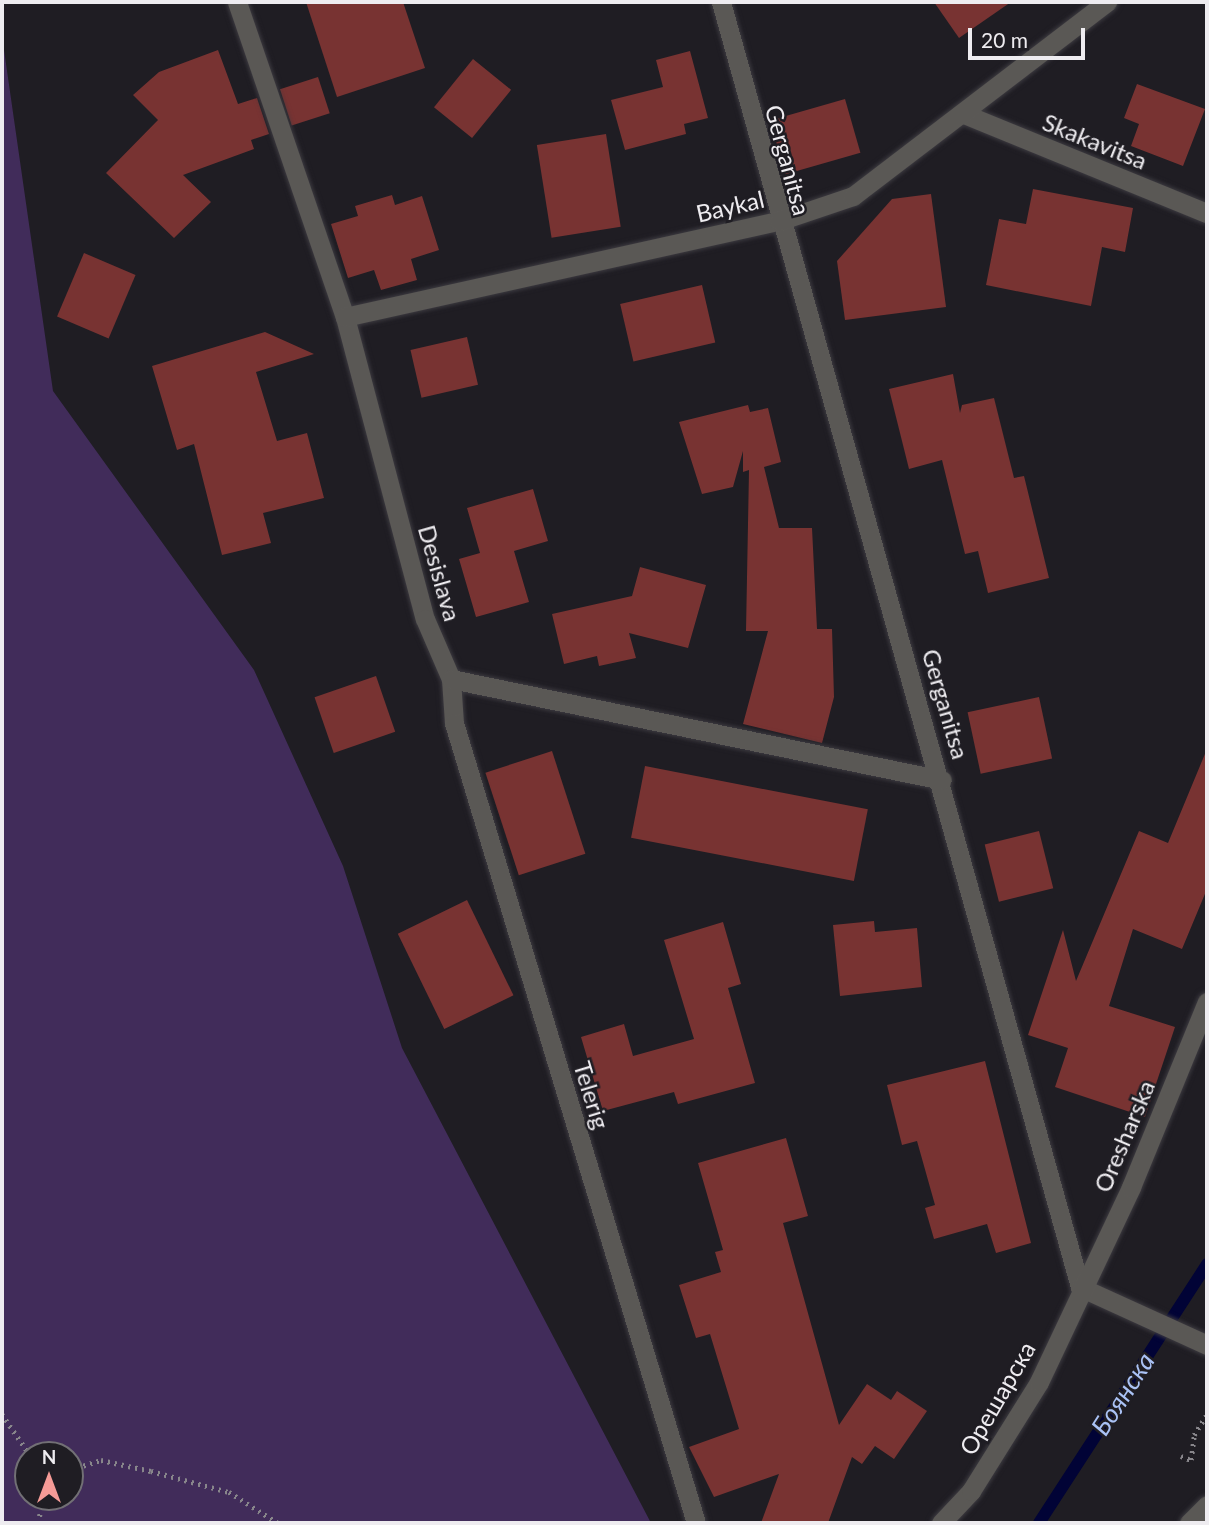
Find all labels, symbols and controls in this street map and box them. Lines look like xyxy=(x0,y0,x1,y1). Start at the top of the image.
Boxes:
scale bar xyxy=(971,14,1088,58)
text: 20 m xyxy=(981,27,1028,52)
street label: Gerganitsa xyxy=(759,102,817,218)
street label: Skakavitsa xyxy=(1039,107,1151,175)
street label: Baykal xyxy=(693,184,767,228)
street label: Desislava xyxy=(413,522,467,624)
street label: Gerganitsa xyxy=(917,646,975,762)
street label: Telerig xyxy=(568,1058,616,1132)
street label: Oresharska xyxy=(1088,1076,1160,1196)
street label: Орешарска xyxy=(953,1336,1041,1460)
water label: Боянска xyxy=(1085,1347,1161,1441)
north arrow xyxy=(14,1441,84,1511)
text: N xyxy=(42,1445,56,1468)

